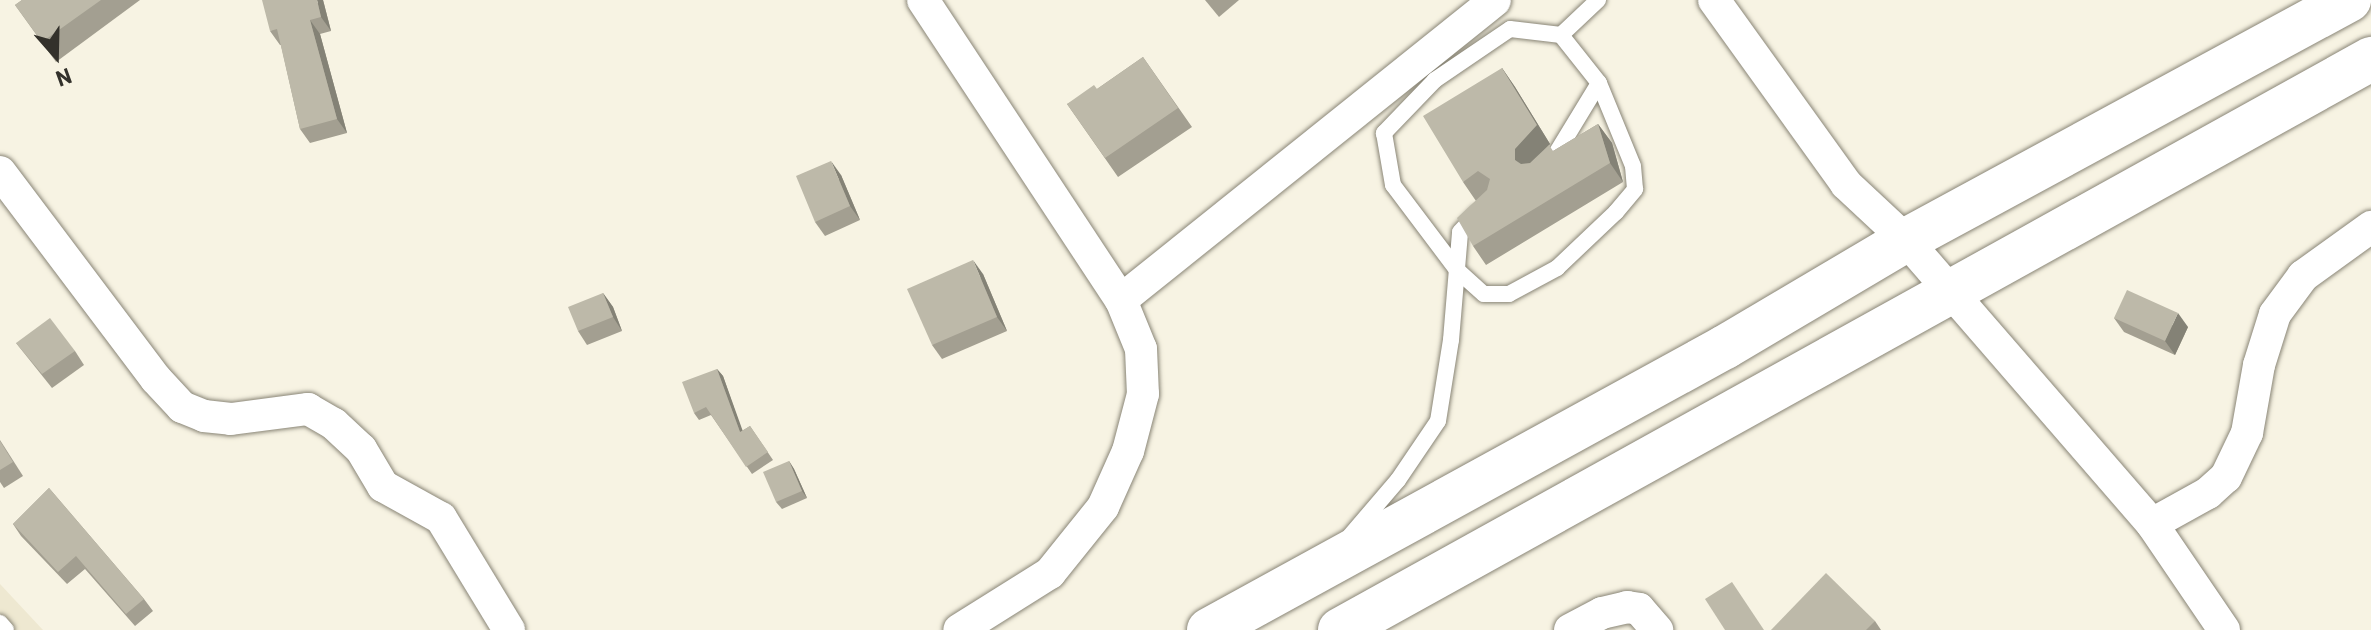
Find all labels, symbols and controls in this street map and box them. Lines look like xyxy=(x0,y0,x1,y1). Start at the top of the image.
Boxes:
north arrow xyxy=(16,16,96,96)
text: N xyxy=(53,64,76,93)

